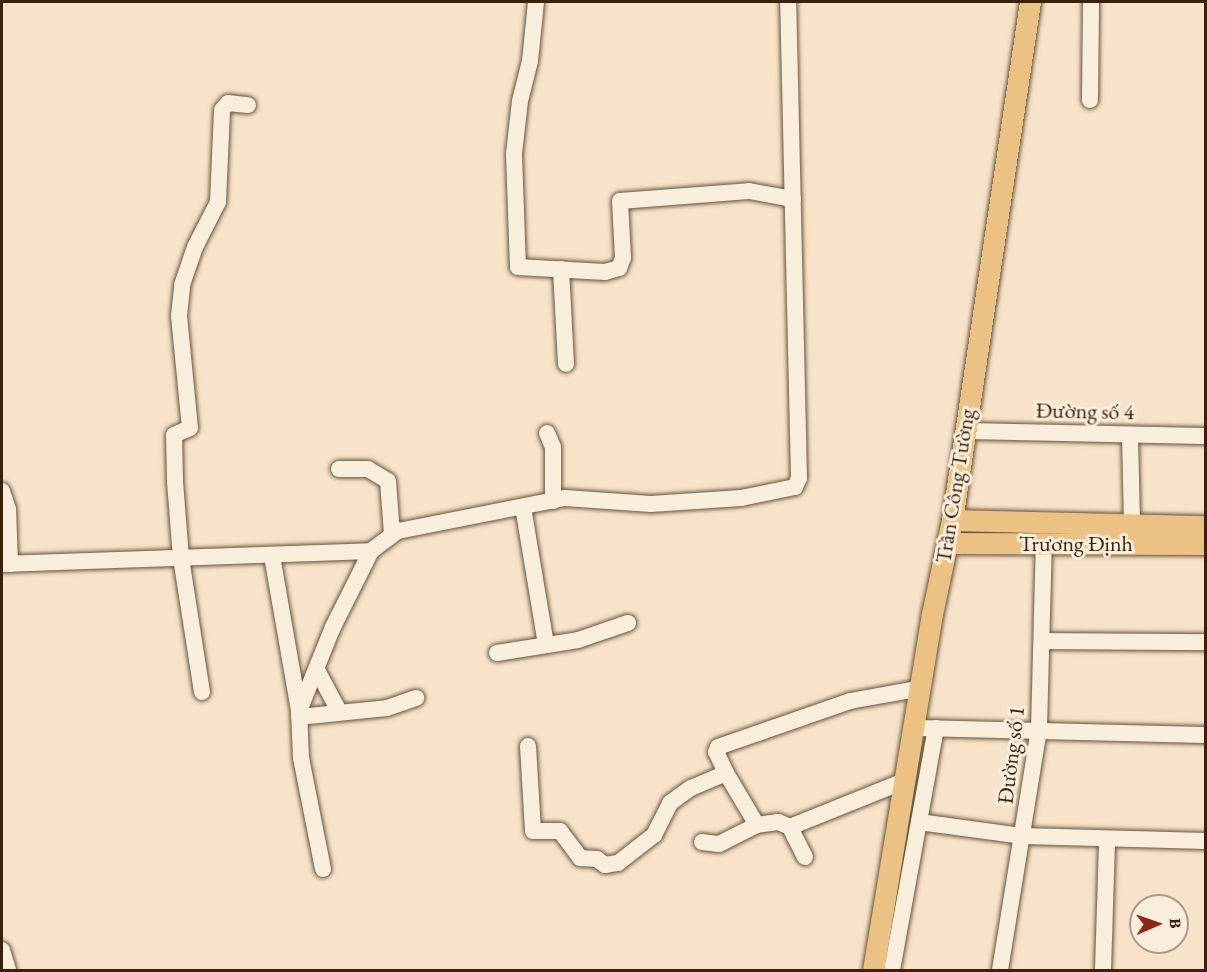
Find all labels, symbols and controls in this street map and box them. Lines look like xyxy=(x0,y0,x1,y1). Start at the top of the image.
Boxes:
street label: Đường số 4 xyxy=(1035,397,1135,425)
street label: Trần Công Tường xyxy=(930,407,980,565)
street label: Trương Định xyxy=(1019,531,1133,557)
street label: Đường số 1 xyxy=(992,704,1030,806)
north arrow xyxy=(1129,894,1189,954)
text: B xyxy=(1165,918,1186,929)

